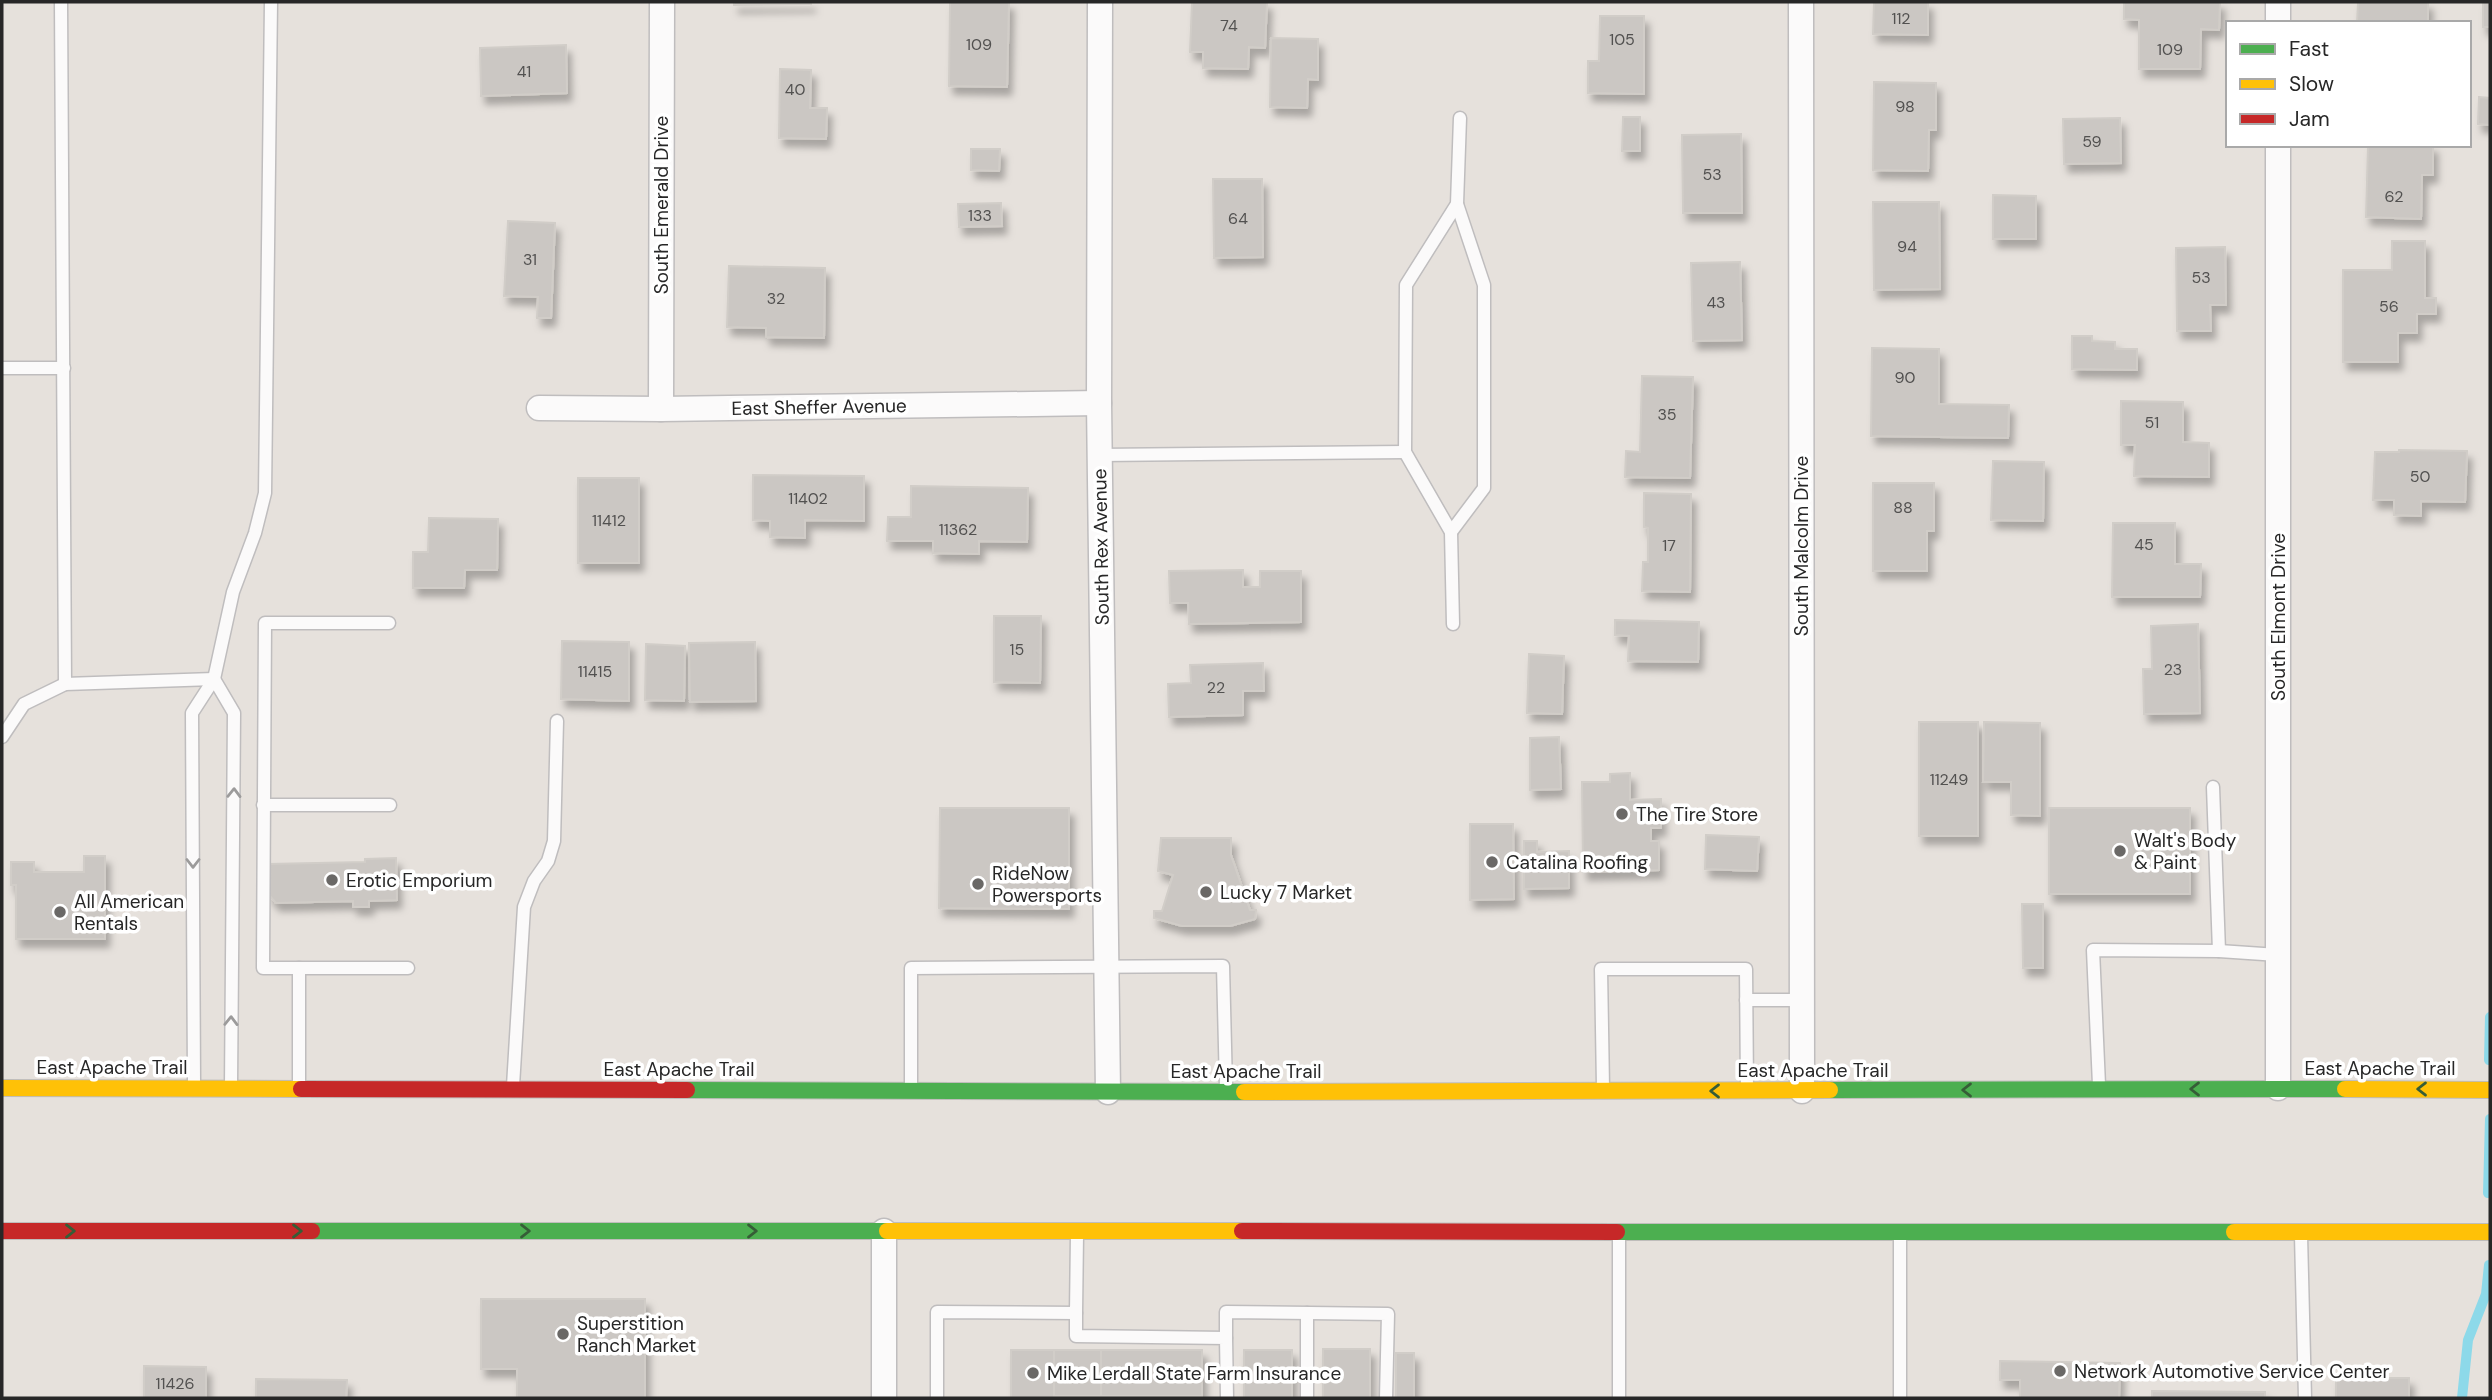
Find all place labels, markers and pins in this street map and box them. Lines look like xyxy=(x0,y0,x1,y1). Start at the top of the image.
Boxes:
place label: The Tire Store xyxy=(1636,802,1758,827)
marker: The Tire Store xyxy=(1614,806,1630,822)
place label: Walt's Body & Paint xyxy=(2134,828,2237,875)
marker: Walt's Body & Paint xyxy=(2112,843,2128,859)
place label: Catalina Roofing xyxy=(1506,850,1648,875)
marker: Catalina Roofing xyxy=(1484,854,1500,870)
place label: RideNow Powersports xyxy=(992,861,1102,908)
place label: Erotic Emporium xyxy=(346,868,492,893)
marker: Erotic Emporium xyxy=(324,872,340,888)
marker: RideNow Powersports xyxy=(970,876,986,892)
place label: Lucky 7 Market xyxy=(1220,880,1352,905)
marker: Lucky 7 Market xyxy=(1198,884,1214,900)
place label: All American Rentals xyxy=(74,889,184,936)
marker: All American Rentals xyxy=(52,904,68,920)
place label: Superstition Ranch Market xyxy=(577,1311,696,1358)
marker: Superstition Ranch Market xyxy=(555,1326,571,1342)
place label: Network Automotive Service Center xyxy=(2074,1359,2390,1384)
place label: Mike Lerdall State Farm Insurance xyxy=(1047,1361,1341,1386)
marker: Network Automotive Service Center xyxy=(2052,1363,2068,1379)
marker: Mike Lerdall State Farm Insurance xyxy=(1025,1365,1041,1381)

